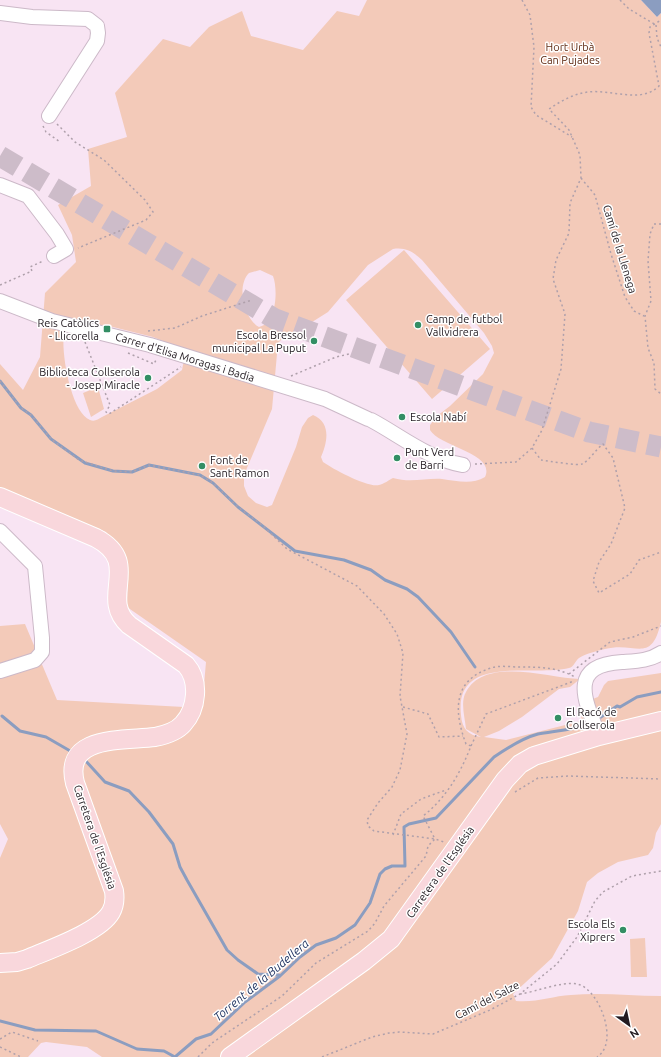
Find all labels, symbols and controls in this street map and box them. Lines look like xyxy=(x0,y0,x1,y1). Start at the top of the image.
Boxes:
park label: Hort Urbà Can Pujades xyxy=(540,41,600,66)
street label: Camí de la Llenega xyxy=(601,203,639,295)
place label: Camp de futbol Vallvidrera xyxy=(426,313,503,338)
place label: Reis Catòlics - Llicorella xyxy=(38,317,99,342)
marker: Camp de futbol Vallvidrera xyxy=(413,320,423,330)
marker: Reis Catòlics - Llicorella xyxy=(102,324,112,334)
place label: Escola Bressol municipal La Puput xyxy=(212,329,307,354)
street label: Carrer d'Elisa Moragas i Badia xyxy=(114,330,256,384)
marker: Escola Bressol municipal La Puput xyxy=(309,336,319,346)
place label: Biblioteca Collserola - Josep Miracle xyxy=(39,366,140,391)
marker: Biblioteca Collserola - Josep Miracle xyxy=(143,373,153,383)
place label: Escola Nabí xyxy=(410,411,466,423)
marker: Escola Nabí xyxy=(397,412,407,422)
place label: Punt Verd de Barri xyxy=(405,446,454,471)
marker: Punt Verd de Barri xyxy=(392,453,402,463)
place label: Font de Sant Ramon xyxy=(210,454,269,479)
marker: Font de Sant Ramon xyxy=(197,461,207,471)
place label: El Racó de Collserola xyxy=(566,706,617,731)
marker: El Racó de Collserola xyxy=(553,713,563,723)
street label: Carretera de l'Església xyxy=(72,783,118,891)
street label: Carretera de l'Església xyxy=(404,824,476,920)
place label: Escola Els Xiprers xyxy=(568,918,615,943)
marker: Escola Els Xiprers xyxy=(618,925,628,935)
water label: Torrent de la Budellera xyxy=(211,936,312,1024)
street label: Camí del Salze xyxy=(453,979,521,1021)
north arrow xyxy=(609,1005,649,1045)
text: N xyxy=(628,1026,641,1041)

